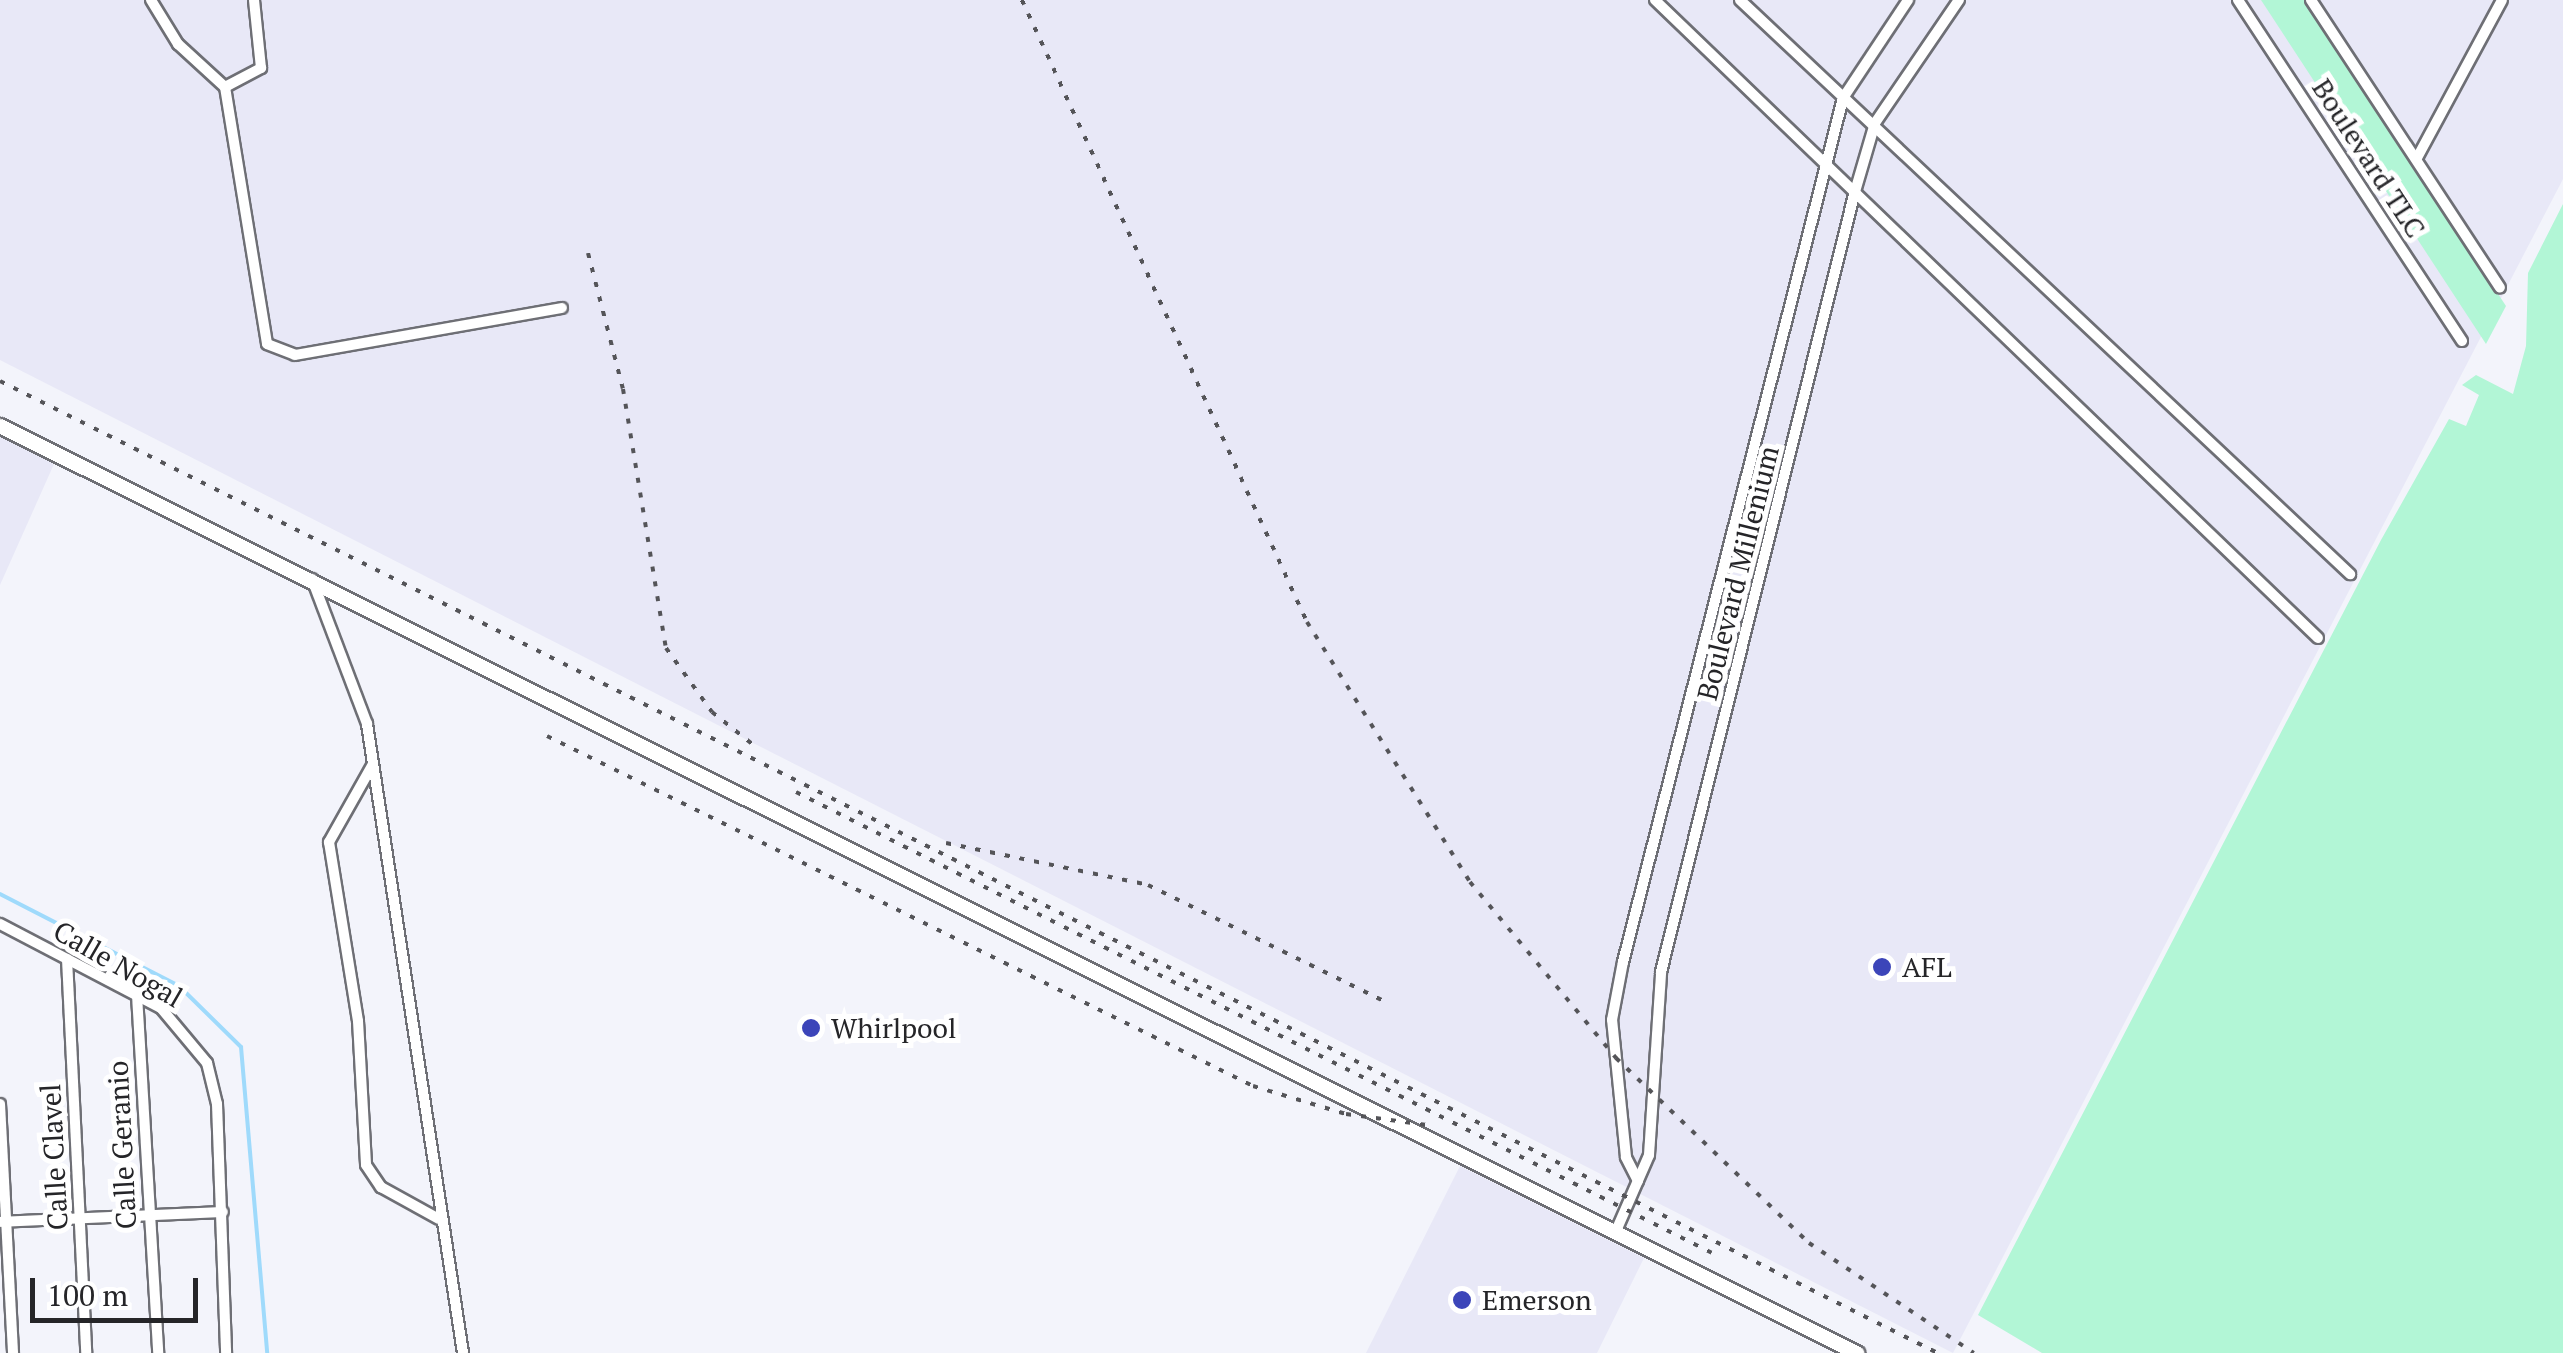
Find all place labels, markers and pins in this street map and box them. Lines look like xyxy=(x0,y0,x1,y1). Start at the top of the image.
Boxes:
place label: AFL xyxy=(1902,950,1952,984)
marker: AFL xyxy=(1871,956,1893,978)
place label: Whirlpool xyxy=(831,1011,956,1045)
marker: Whirlpool xyxy=(800,1017,822,1039)
place label: Emerson xyxy=(1482,1283,1592,1317)
marker: Emerson xyxy=(1451,1289,1473,1311)

